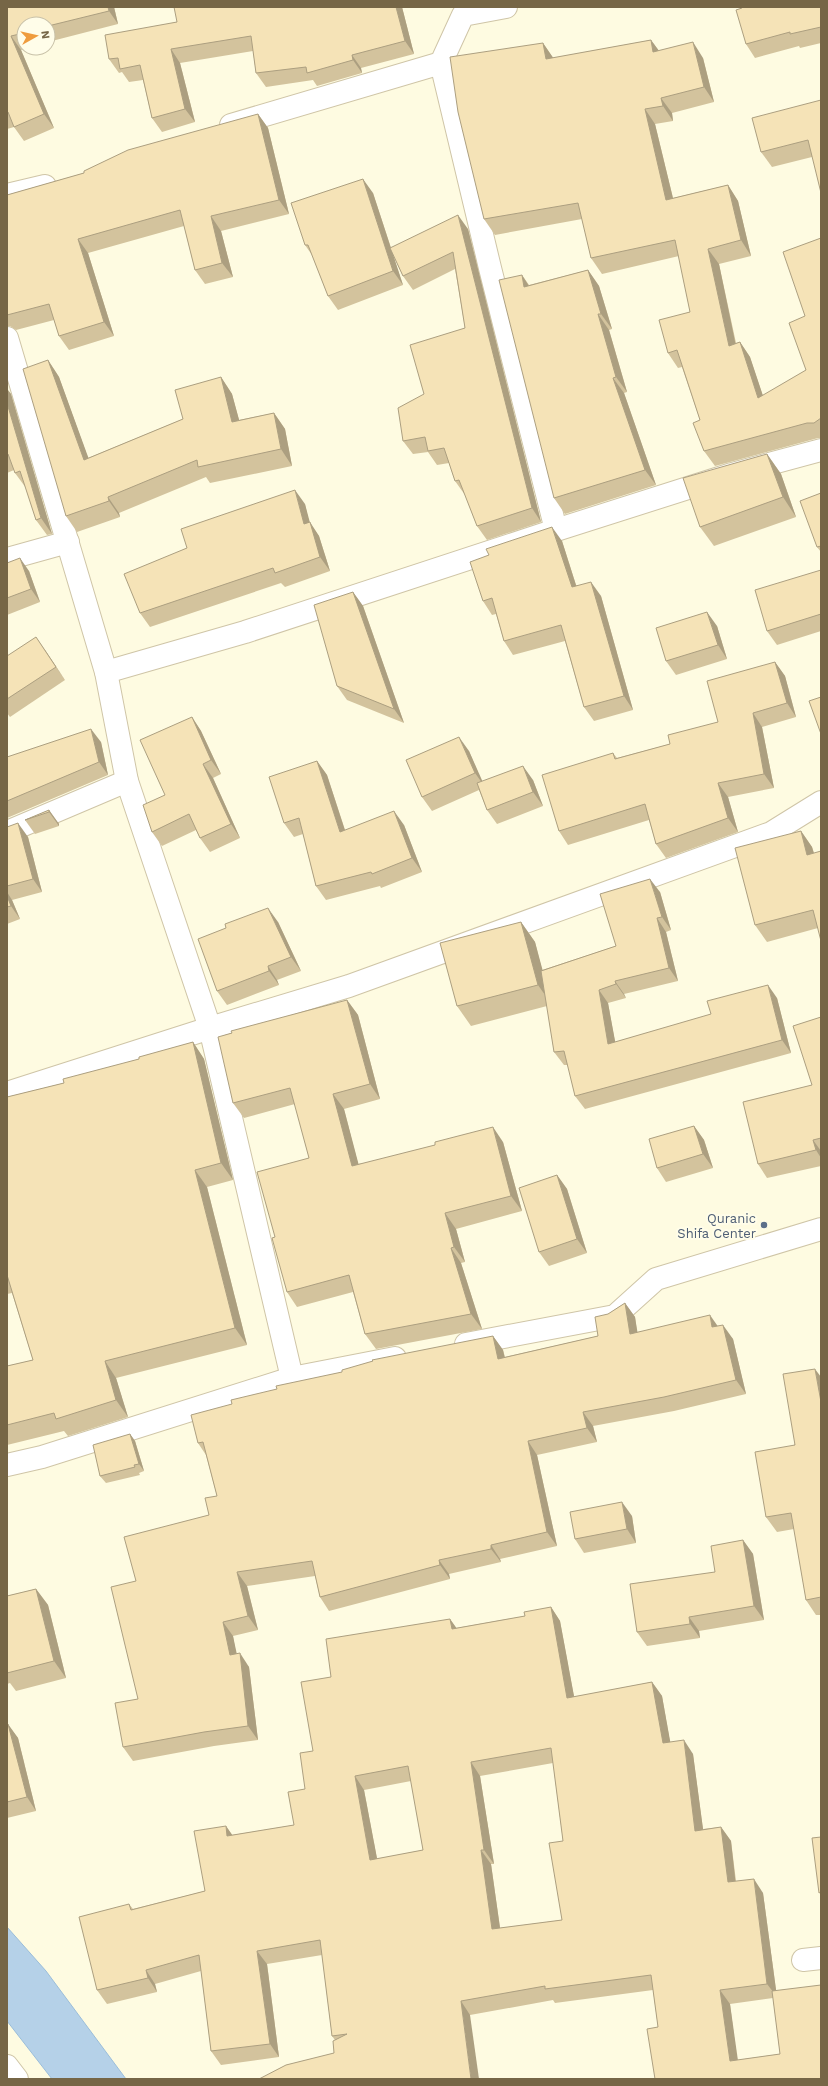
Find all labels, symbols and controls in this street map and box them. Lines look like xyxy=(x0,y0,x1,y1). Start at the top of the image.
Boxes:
north arrow xyxy=(16,16,56,56)
text: N xyxy=(38,30,52,40)
place label: Quranic Shifa Center xyxy=(677,1211,756,1241)
marker: Quranic Shifa Center xyxy=(759,1220,769,1230)

